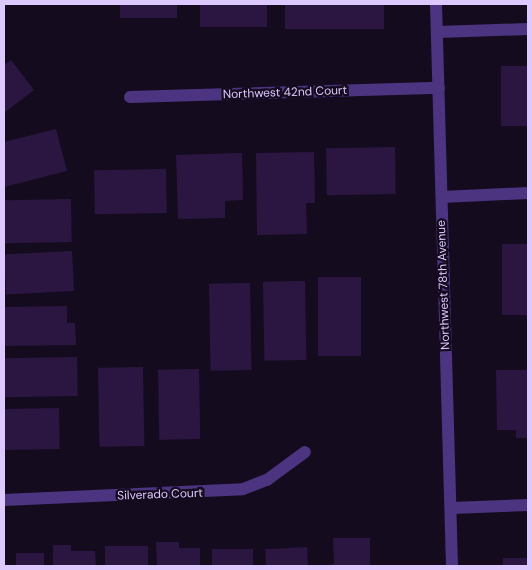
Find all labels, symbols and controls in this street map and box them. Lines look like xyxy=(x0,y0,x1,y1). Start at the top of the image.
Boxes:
street label: Northwest 42nd Court xyxy=(223,84,347,102)
street label: Northwest 78th Avenue xyxy=(435,220,453,350)
street label: Silverado Court xyxy=(117,486,203,504)

